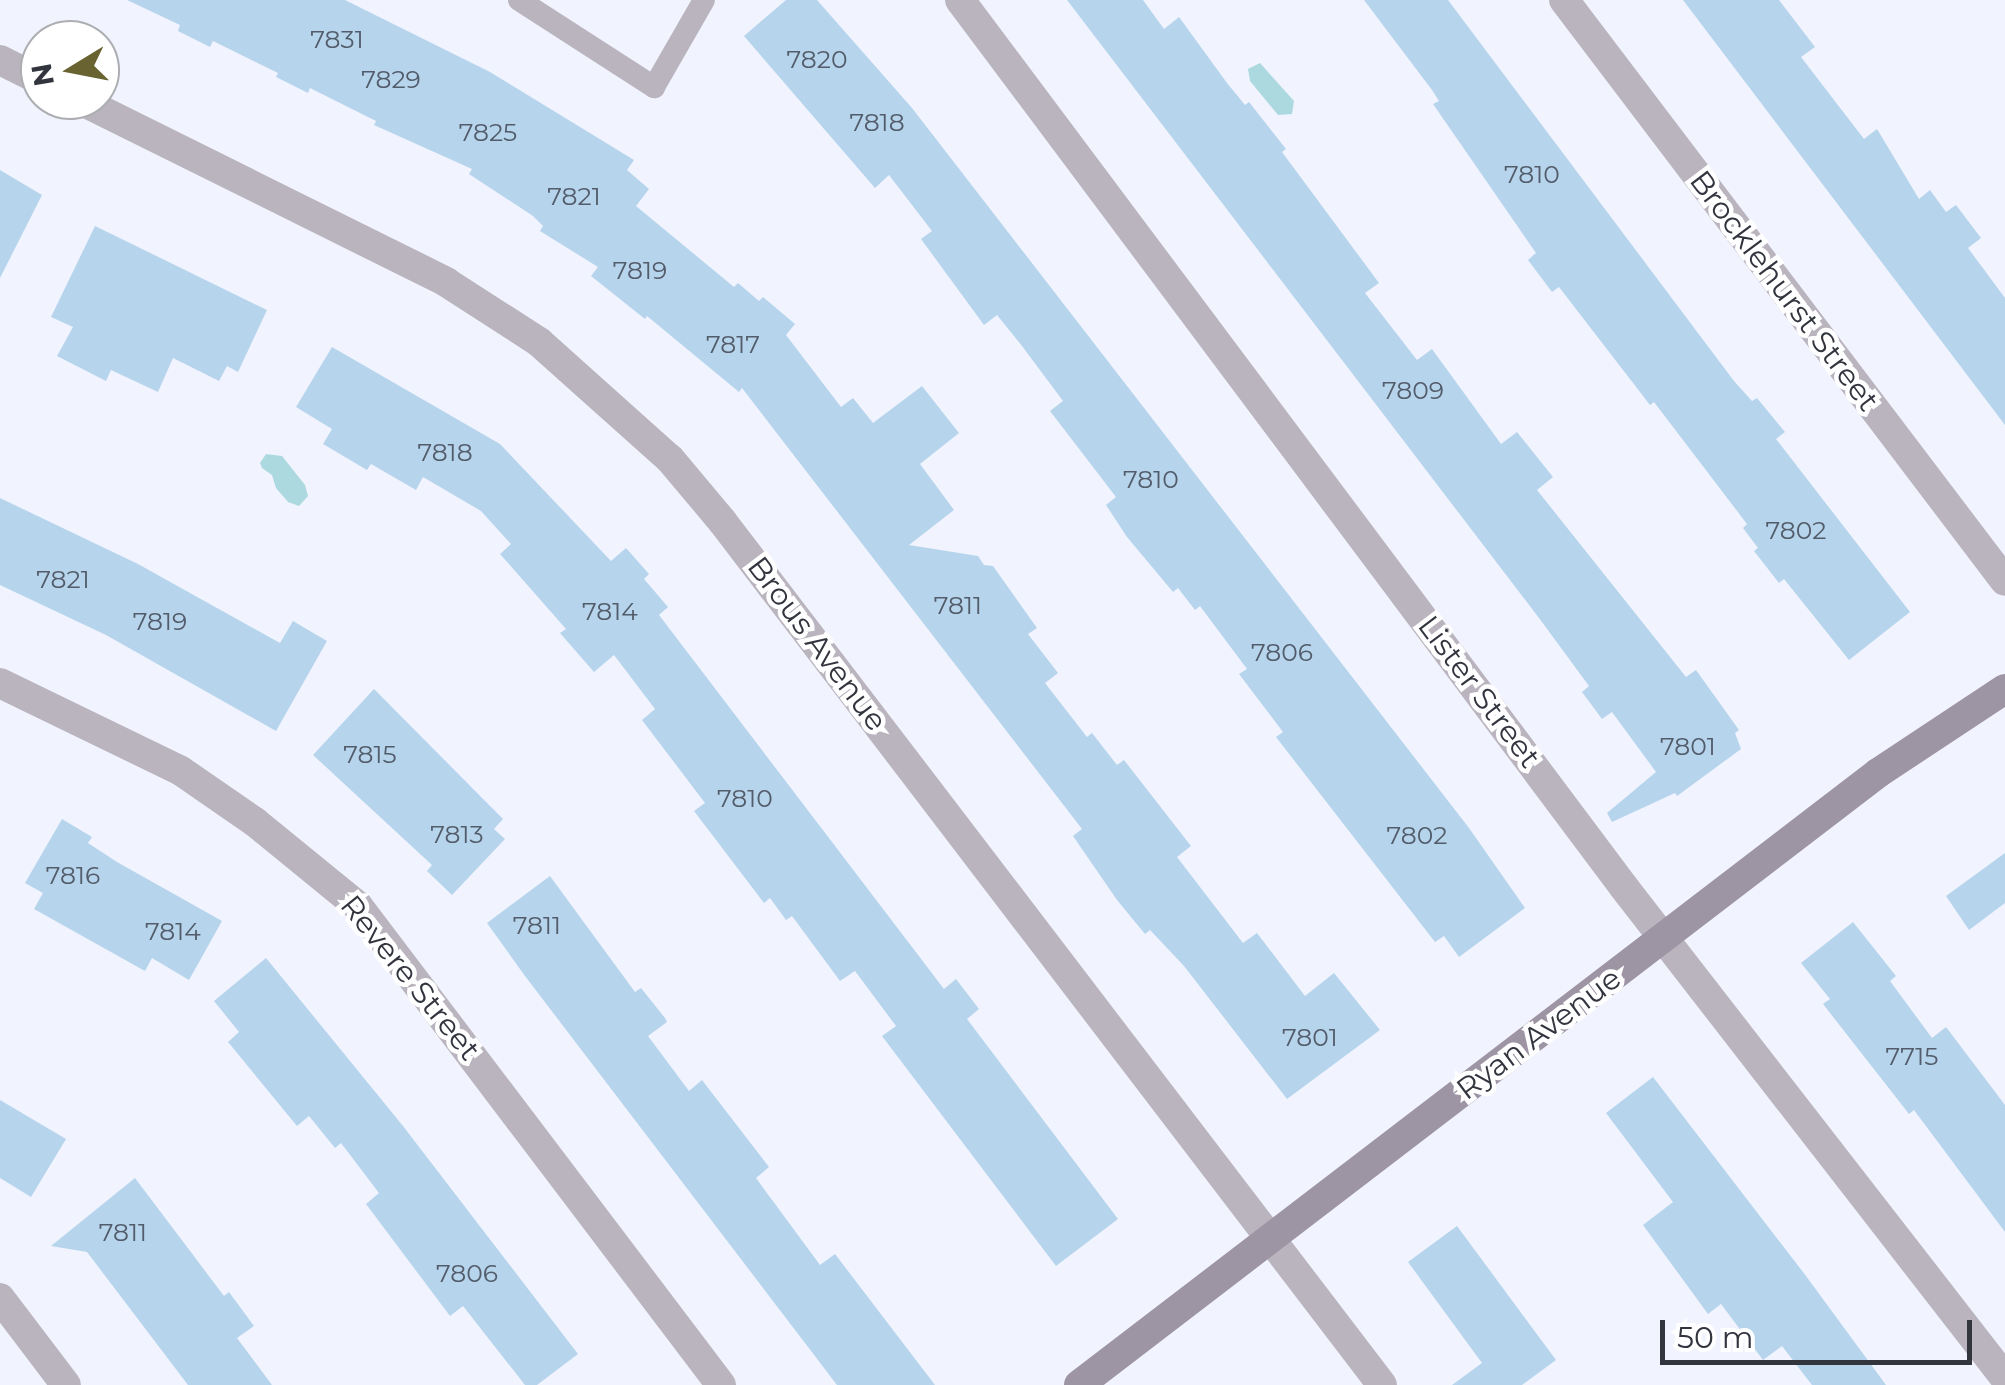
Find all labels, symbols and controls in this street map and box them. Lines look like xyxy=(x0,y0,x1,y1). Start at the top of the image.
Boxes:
north arrow xyxy=(20,20,120,120)
house number: 7831 xyxy=(310,24,364,54)
house number: 7820 xyxy=(787,44,847,74)
text: N xyxy=(24,61,61,89)
house number: 7829 xyxy=(361,64,421,94)
house number: 7818 xyxy=(849,107,905,137)
house number: 7825 xyxy=(459,117,517,147)
house number: 7810 xyxy=(1504,159,1560,189)
street label: Brocklehurst Street xyxy=(1682,164,1886,418)
house number: 7821 xyxy=(547,181,601,211)
house number: 7819 xyxy=(613,255,667,285)
house number: 7817 xyxy=(706,329,760,359)
house number: 7809 xyxy=(1382,375,1444,405)
house number: 7818 xyxy=(417,437,473,467)
house number: 7810 xyxy=(1123,464,1179,494)
house number: 7802 xyxy=(1766,515,1826,545)
street label: Brous Avenue xyxy=(740,550,894,738)
house number: 7821 xyxy=(36,564,90,594)
house number: 7811 xyxy=(934,590,982,620)
house number: 7814 xyxy=(582,596,638,626)
house number: 7819 xyxy=(133,606,187,636)
street label: Lister Street xyxy=(1410,609,1548,775)
house number: 7806 xyxy=(1251,637,1313,667)
house number: 7801 xyxy=(1660,731,1716,761)
house number: 7815 xyxy=(343,739,397,769)
house number: 7810 xyxy=(717,783,773,813)
house number: 7813 xyxy=(430,819,484,849)
house number: 7802 xyxy=(1387,820,1447,850)
house number: 7816 xyxy=(46,860,100,890)
street label: Revere Street xyxy=(333,888,487,1068)
house number: 7811 xyxy=(513,910,561,940)
house number: 7814 xyxy=(145,916,201,946)
street label: Ryan Avenue xyxy=(1450,961,1628,1107)
house number: 7801 xyxy=(1282,1022,1338,1052)
house number: 7715 xyxy=(1886,1041,1938,1071)
house number: 7811 xyxy=(99,1217,147,1247)
house number: 7806 xyxy=(436,1258,498,1288)
scale bar xyxy=(1665,1300,1978,1362)
text: 50 m xyxy=(1677,1319,1754,1356)

